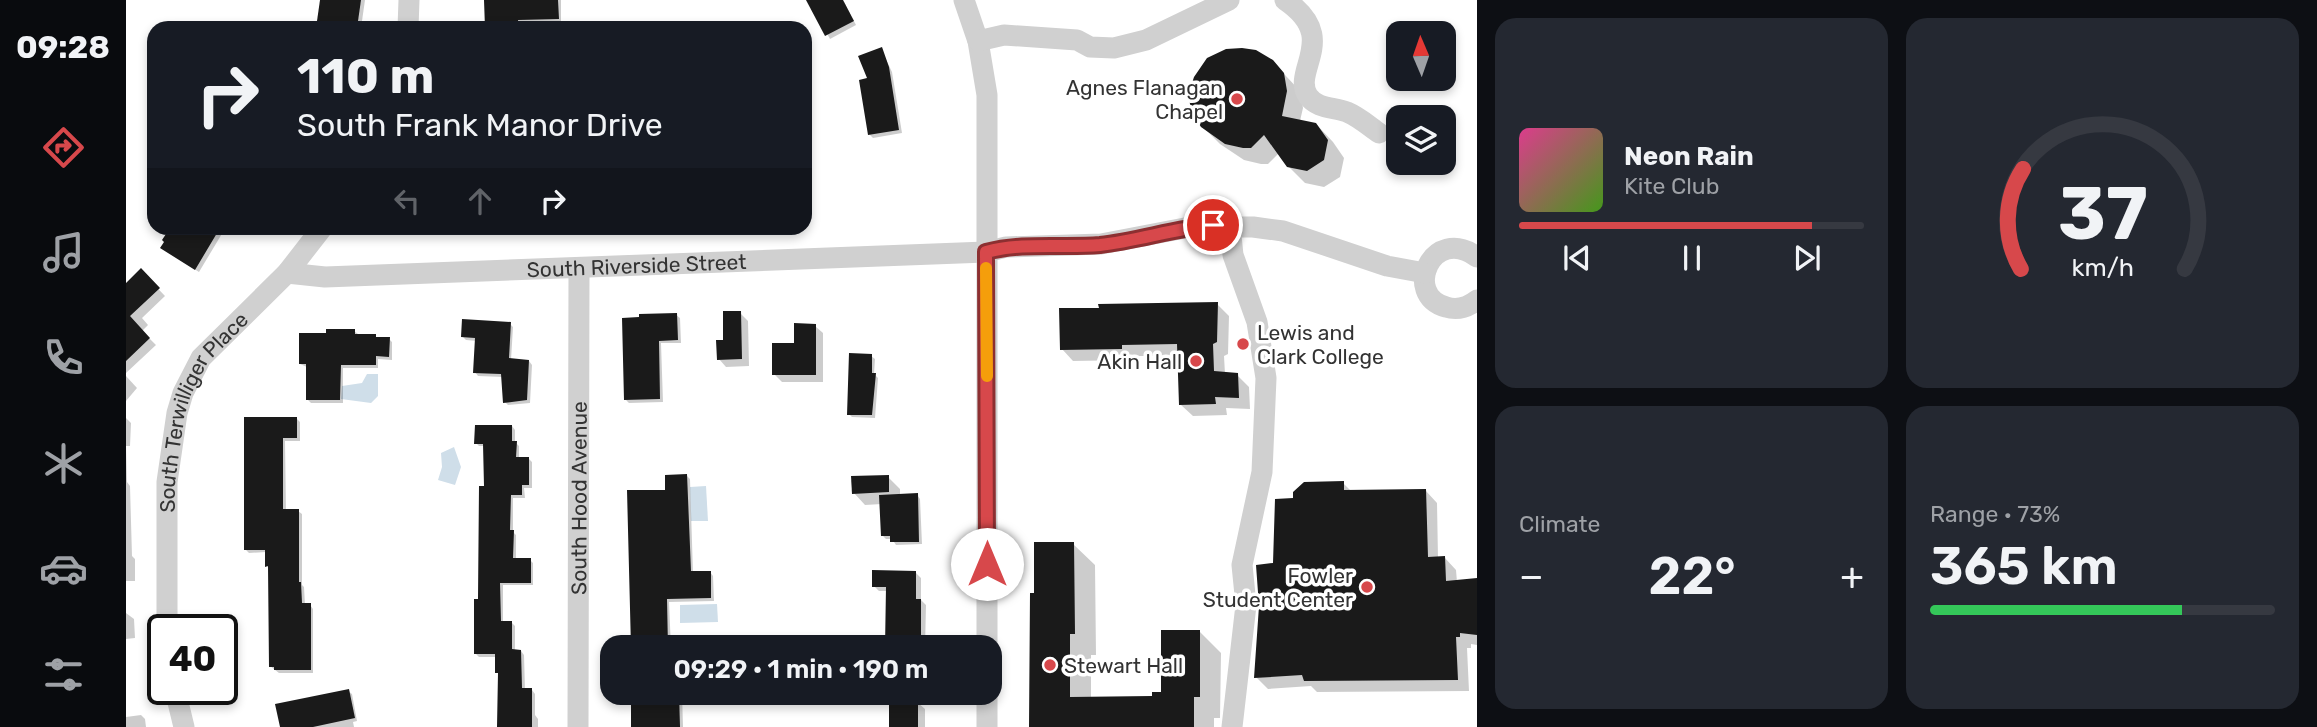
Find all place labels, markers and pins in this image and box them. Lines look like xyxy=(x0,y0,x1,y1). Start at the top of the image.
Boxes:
place label: Agnes Flanagan Chapel xyxy=(1066,75,1223,124)
marker: Agnes Flanagan Chapel xyxy=(1229,91,1245,107)
pin xyxy=(1183,195,1243,255)
place label: Lewis and Clark College xyxy=(1257,320,1384,369)
marker: Lewis and Clark College xyxy=(1235,336,1251,352)
place label: Akin Hall xyxy=(1097,349,1182,374)
marker: Akin Hall xyxy=(1188,353,1204,369)
place label: Fowler Student Center xyxy=(1203,563,1353,612)
marker: Fowler Student Center xyxy=(1359,579,1375,595)
place label: Stewart Hall xyxy=(1064,653,1183,678)
marker: Stewart Hall xyxy=(1042,657,1058,673)

